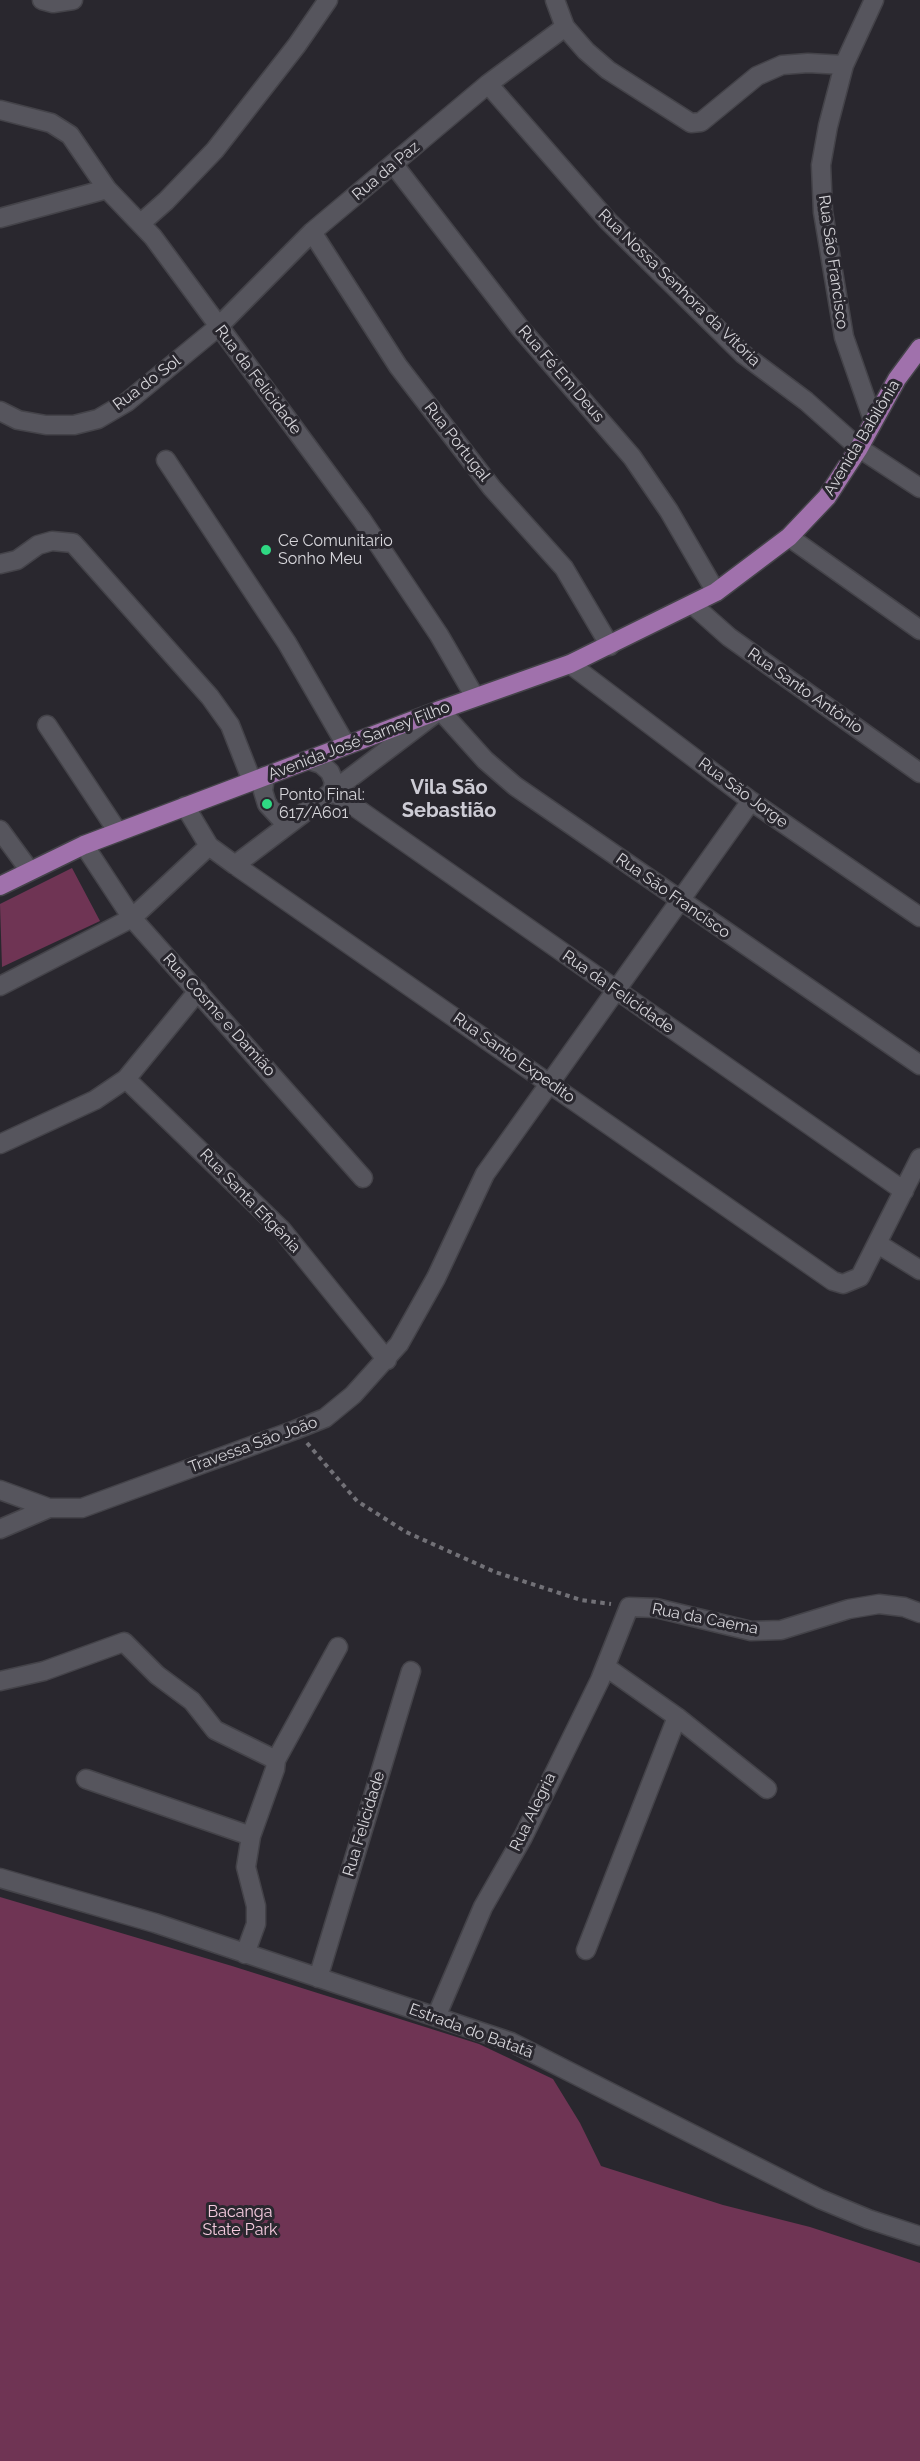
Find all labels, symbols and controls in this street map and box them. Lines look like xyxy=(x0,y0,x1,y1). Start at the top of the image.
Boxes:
street label: Rua da Paz xyxy=(348,137,424,205)
street label: Rua São Francisco xyxy=(814,194,852,330)
street label: Rua Nossa Senhora da Vitória xyxy=(594,205,764,371)
street label: Rua da Felicidade xyxy=(211,322,305,438)
street label: Rua Fé Em Deus xyxy=(514,322,608,426)
street label: Rua do Sol xyxy=(109,351,185,415)
street label: Avenida Babilônia xyxy=(820,377,904,499)
street label: Rua Portugal xyxy=(420,399,494,485)
place label: Ce Comunitario Sonho Meu xyxy=(278,531,393,569)
marker: Ce Comunitario Sonho Meu xyxy=(259,543,273,557)
street label: Rua Santo Antônio xyxy=(744,644,866,738)
street label: Avenida José Sarney Filho xyxy=(265,697,453,785)
street label: Rua São Jorge xyxy=(694,754,792,832)
district label: Vila São Sebastião xyxy=(402,776,496,823)
place label: Ponto Final: 617/A601 xyxy=(279,785,365,823)
marker: Ponto Final: 617/A601 xyxy=(260,797,274,811)
street label: Rua São Francisco xyxy=(612,849,734,943)
street label: Rua da Felicidade xyxy=(559,946,677,1038)
street label: Rua Cosme e Damião xyxy=(159,949,279,1081)
street label: Rua Santo Expedito xyxy=(449,1009,579,1107)
street label: Rua Santa Efigênia xyxy=(196,1145,304,1257)
street label: Travessa São João xyxy=(186,1413,320,1477)
street label: Rua da Caema xyxy=(650,1599,760,1639)
street label: Rua Felicidade xyxy=(339,1769,389,1879)
street label: Rua Alegria xyxy=(506,1770,560,1854)
street label: Estrada do Batatã xyxy=(406,2000,536,2062)
park label: Bacanga State Park xyxy=(203,2202,277,2240)

